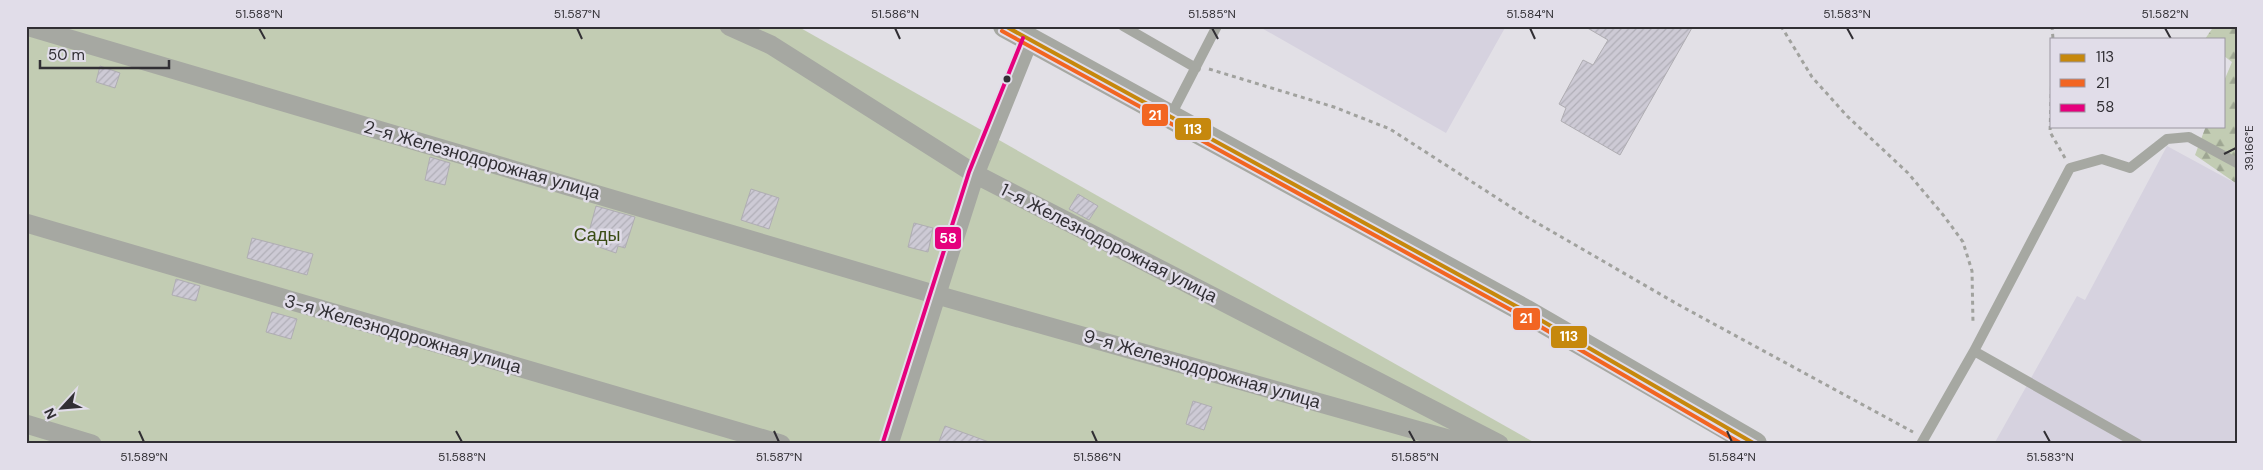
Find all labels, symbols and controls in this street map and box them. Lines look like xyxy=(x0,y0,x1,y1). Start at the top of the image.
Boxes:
text: 51.588°N xyxy=(235,6,283,22)
text: 51.587°N xyxy=(554,6,600,22)
text: 51.586°N xyxy=(871,6,919,22)
text: 51.585°N xyxy=(1188,6,1236,22)
text: 51.584°N xyxy=(1506,6,1554,22)
text: 51.583°N xyxy=(1823,6,1871,22)
text: 51.582°N xyxy=(2141,6,2189,22)
scale bar xyxy=(40,38,169,70)
legend xyxy=(2050,38,2226,128)
text: 50 m xyxy=(48,45,85,65)
text: 113 xyxy=(2096,47,2114,67)
text: 21 xyxy=(2096,73,2109,93)
unlabelled marker xyxy=(1002,74,1012,84)
text: 58 xyxy=(2096,97,2114,117)
line badge: 21 xyxy=(1141,103,1169,127)
text: 21 xyxy=(1148,106,1162,124)
street label: 2-я Железнодорожная улица xyxy=(361,115,604,206)
line badge: 113 xyxy=(1174,117,1212,141)
text: 113 xyxy=(1184,120,1202,138)
text: 39.166°E xyxy=(2241,125,2257,171)
street label: 1-я Железнодорожная улица xyxy=(997,178,1222,309)
park label: Сады xyxy=(574,223,620,247)
line badge: 58 xyxy=(934,226,962,250)
text: 58 xyxy=(939,229,957,247)
street label: 3-я Железнодорожная улица xyxy=(282,289,525,380)
line badge: 21 xyxy=(1512,307,1541,331)
text: 21 xyxy=(1519,309,1533,327)
street label: 9-я Железнодорожная улица xyxy=(1081,324,1324,415)
line badge: 113 xyxy=(1550,325,1588,349)
text: 113 xyxy=(1560,327,1578,345)
north arrow xyxy=(38,382,88,432)
text: N xyxy=(40,405,61,422)
text: 51.589°N xyxy=(120,449,168,465)
text: 51.588°N xyxy=(438,449,486,465)
text: 51.587°N xyxy=(756,449,802,465)
text: 51.586°N xyxy=(1073,449,1121,465)
text: 51.585°N xyxy=(1391,449,1439,465)
text: 51.584°N xyxy=(1708,449,1756,465)
text: 51.583°N xyxy=(2026,449,2074,465)

